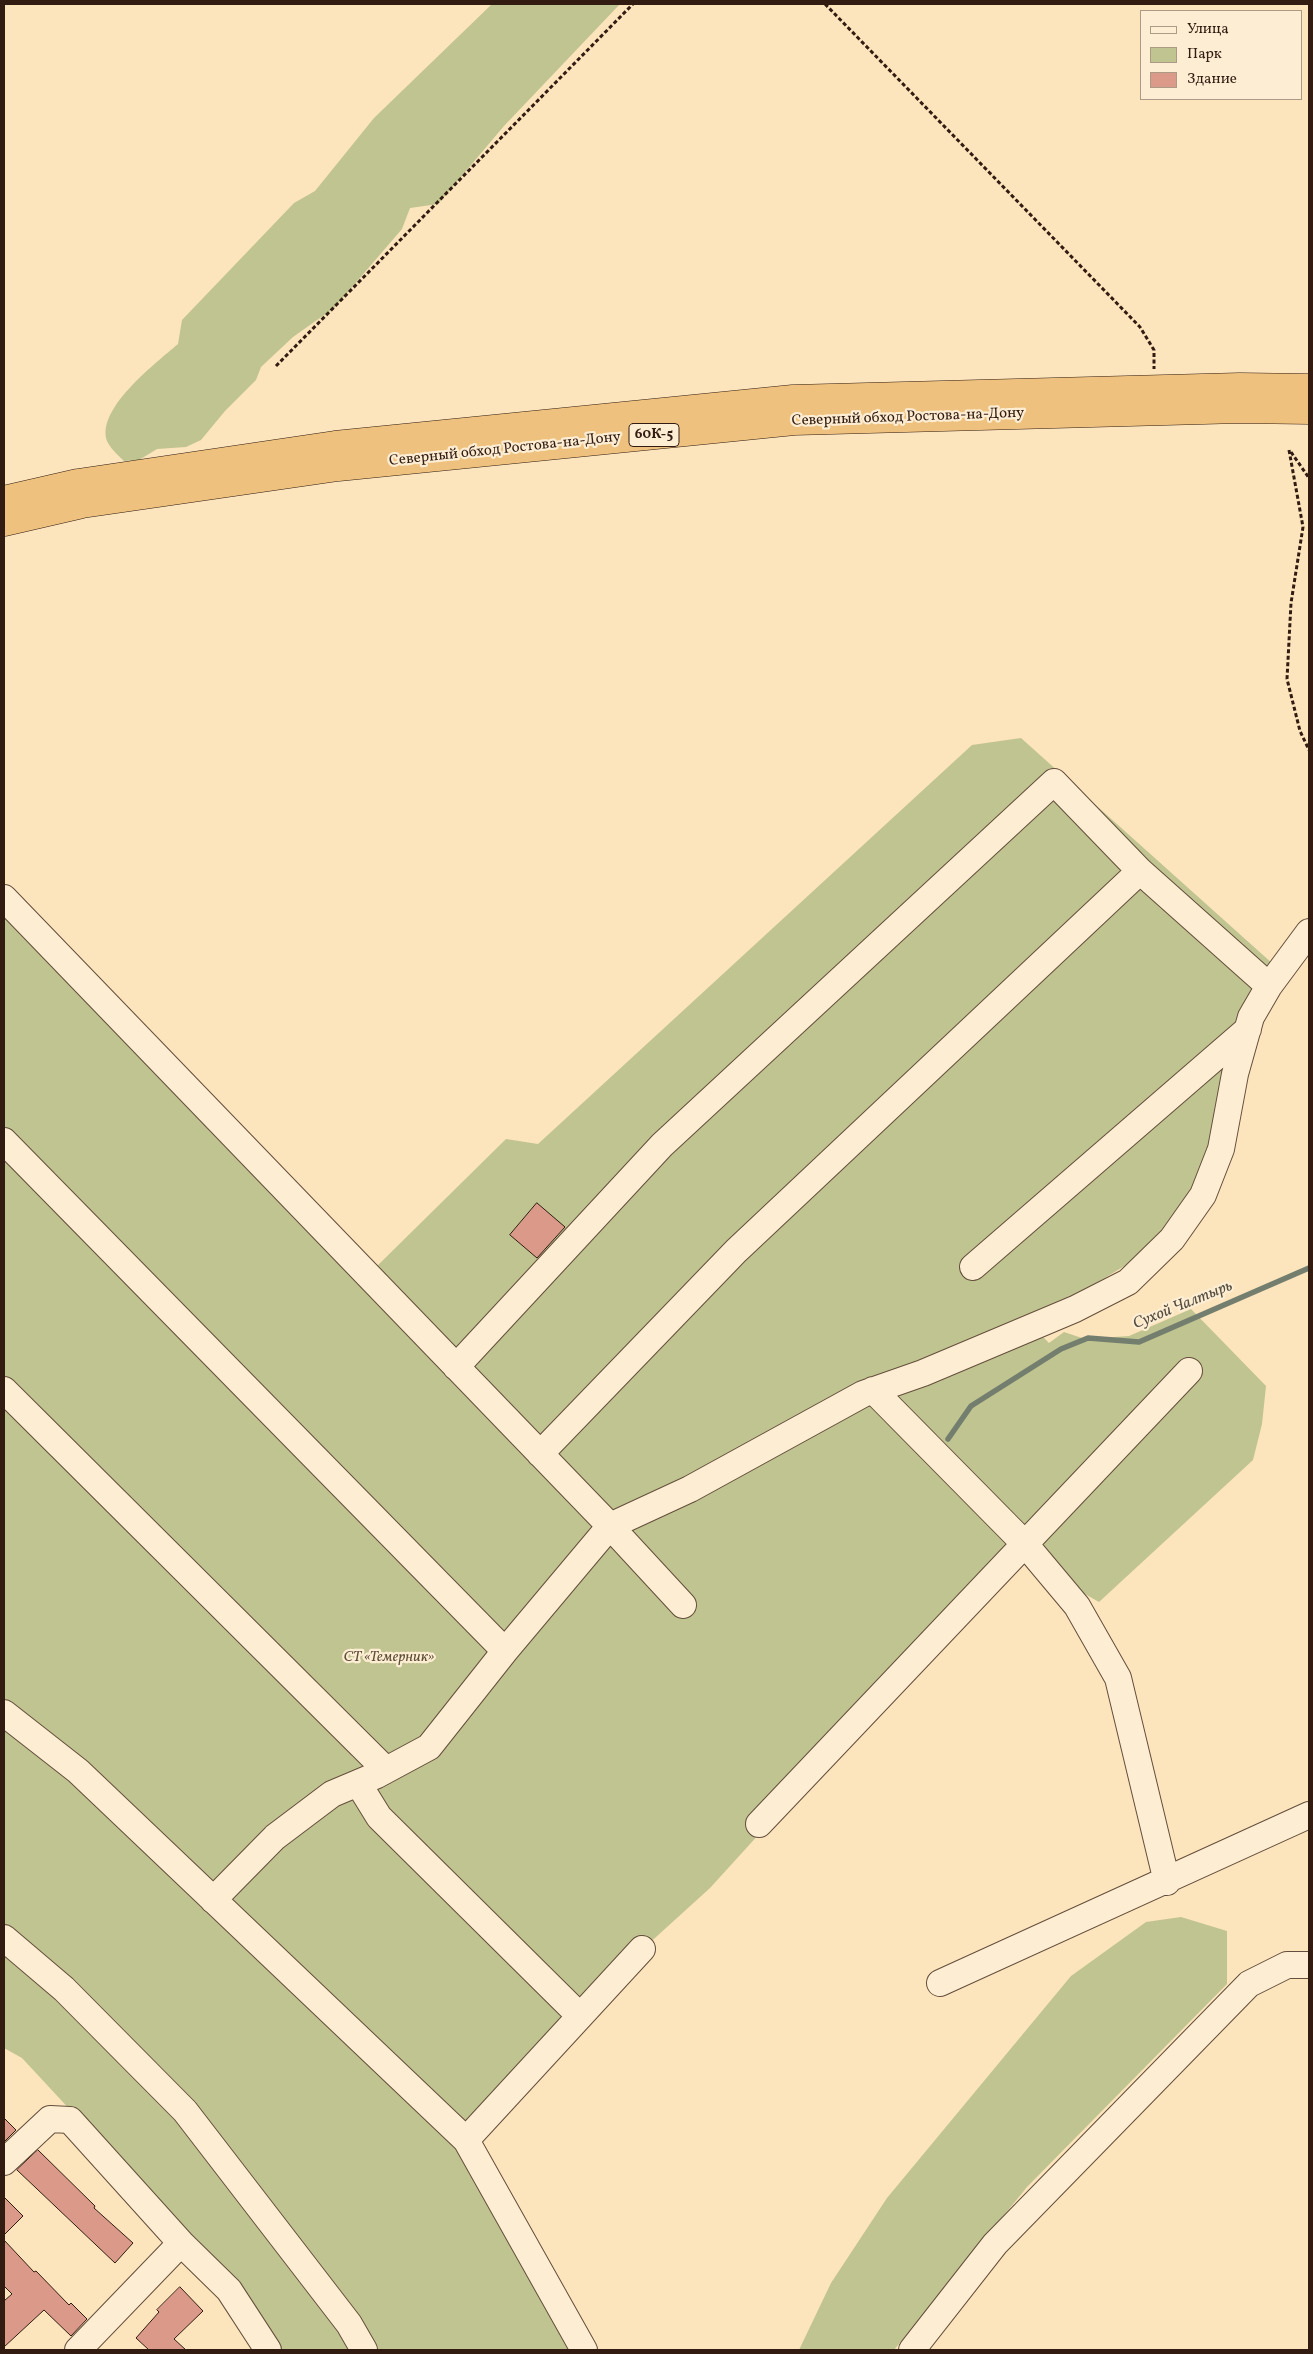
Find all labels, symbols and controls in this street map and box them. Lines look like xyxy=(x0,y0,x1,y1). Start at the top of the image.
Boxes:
legend xyxy=(1140,10,1303,100)
text: Улица xyxy=(1187,19,1229,40)
text: Парк xyxy=(1187,44,1222,65)
text: Здание xyxy=(1187,69,1237,90)
street label: Северный обход Ростова-на-Дону xyxy=(791,405,1025,431)
road number: 60К-5 xyxy=(629,424,679,446)
street label: Северный обход Ростова-на-Дону xyxy=(388,429,622,471)
water label: Сухой Чалтырь xyxy=(1131,1277,1235,1335)
park label: СТ «Темерник» xyxy=(344,1649,434,1667)

